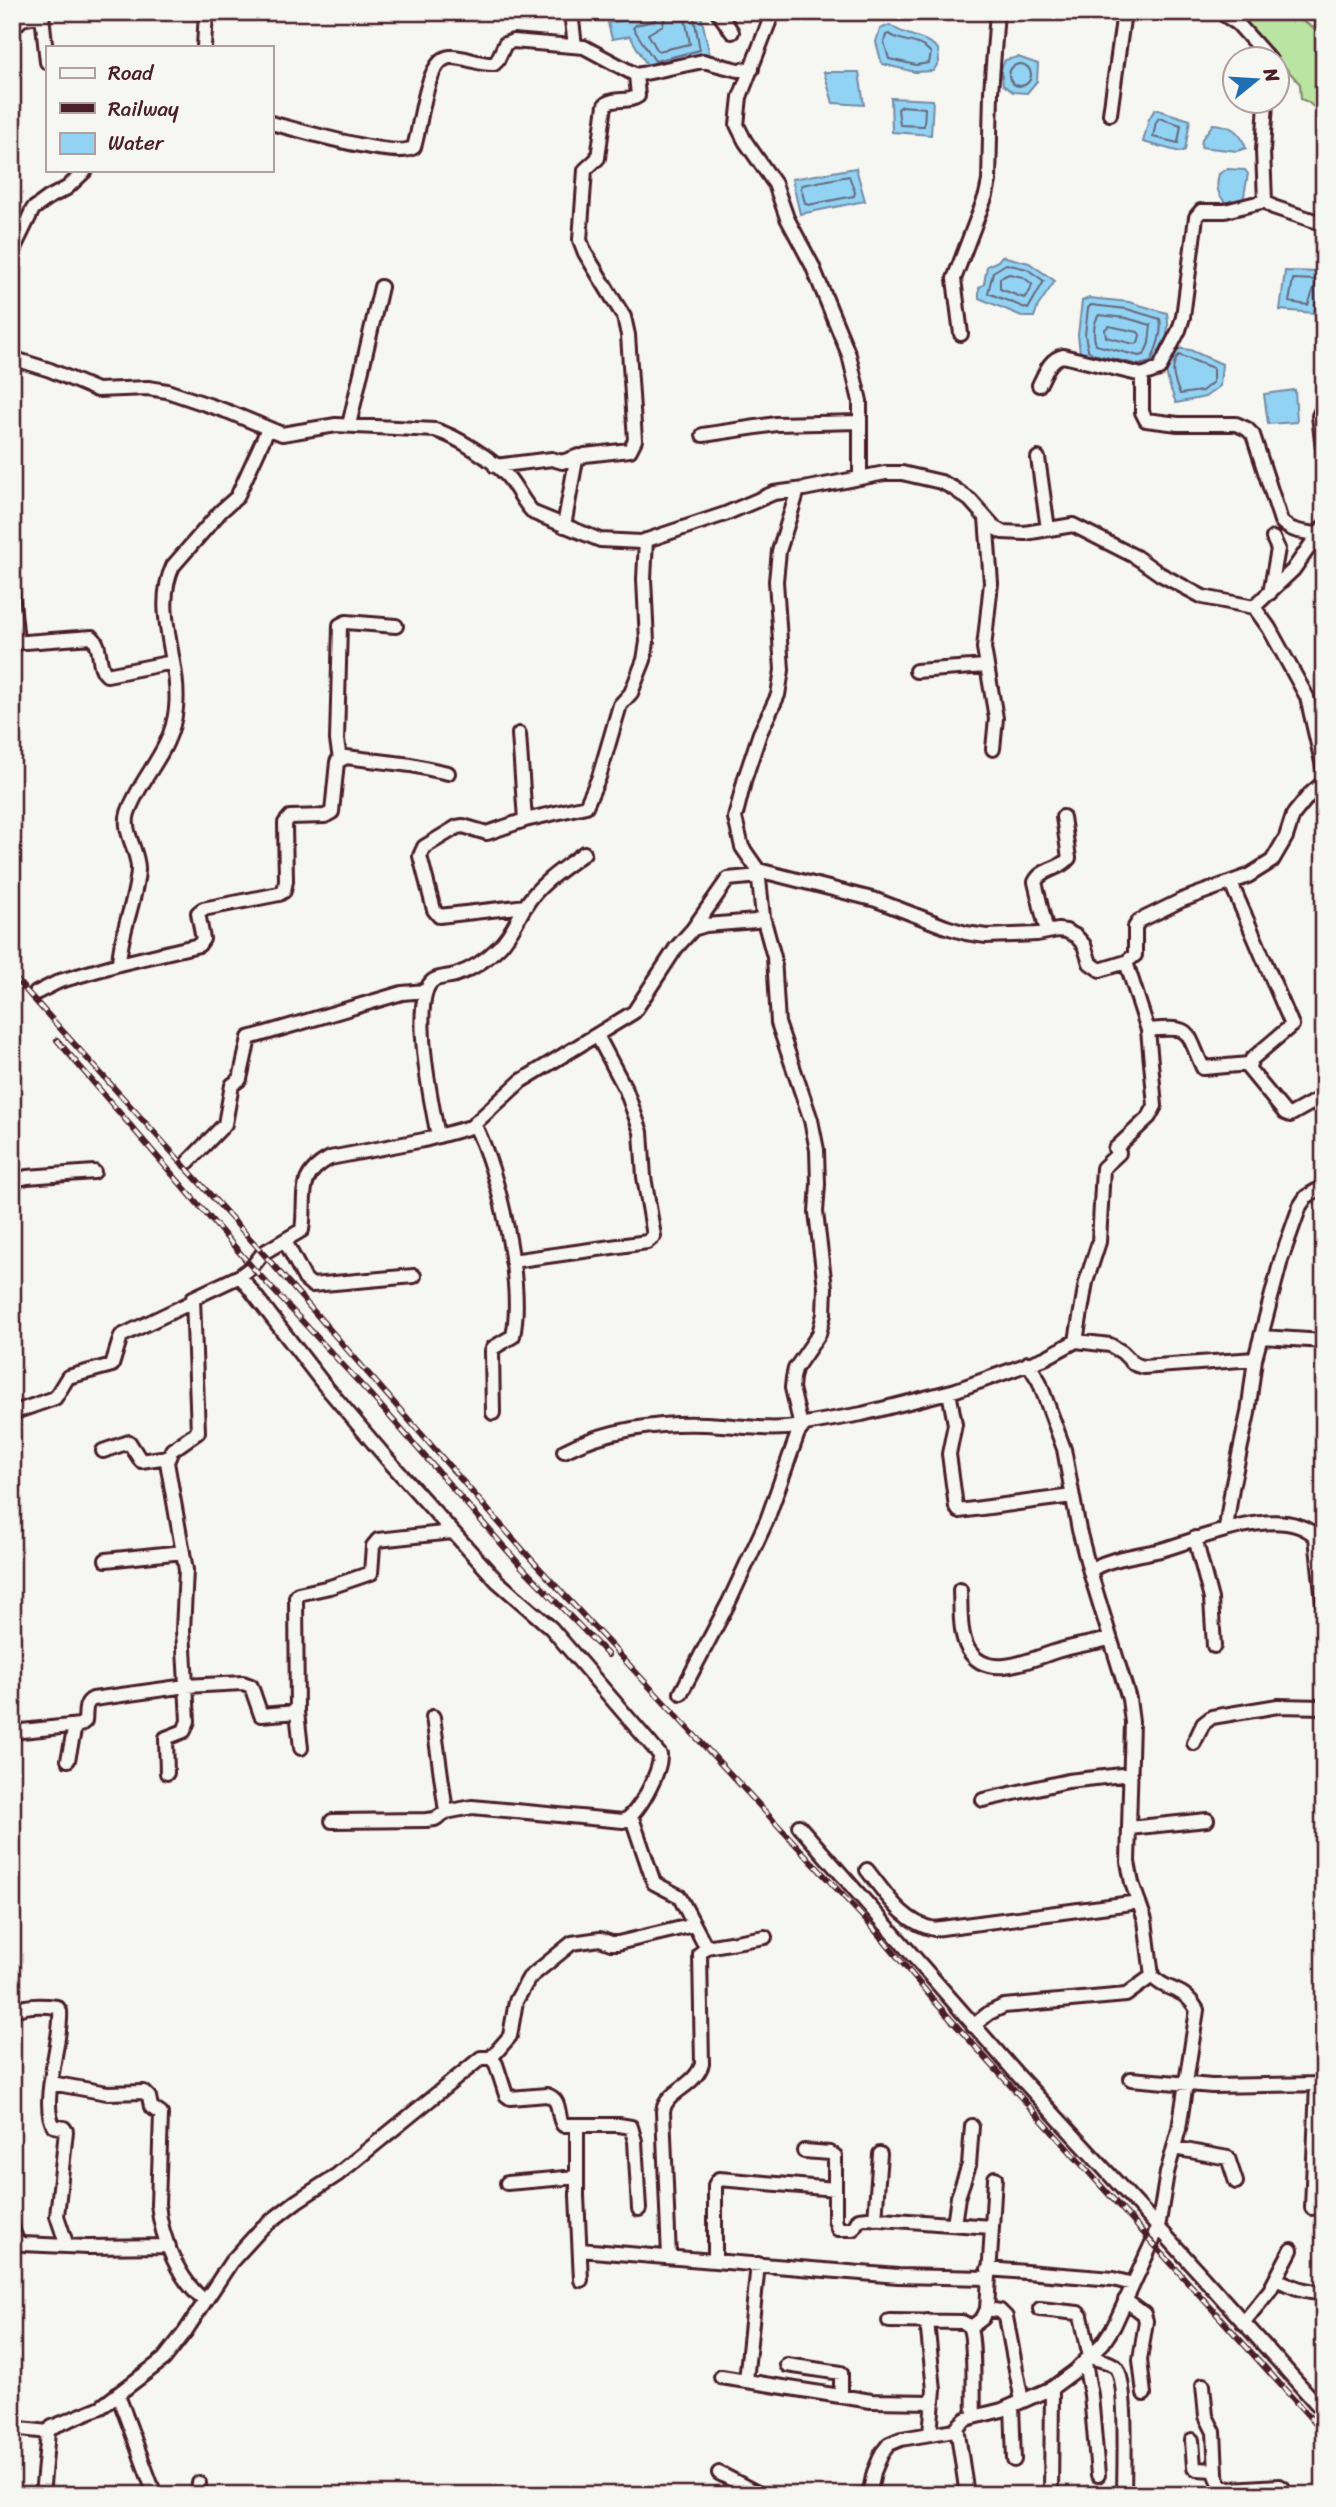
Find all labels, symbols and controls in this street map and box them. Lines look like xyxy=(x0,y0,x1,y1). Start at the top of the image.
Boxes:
legend xyxy=(46,46,273,172)
north arrow xyxy=(1220,46,1290,116)
text: Road xyxy=(108,54,155,92)
text: N xyxy=(1254,63,1290,87)
text: Railway xyxy=(108,90,179,128)
text: Water xyxy=(108,124,165,162)

